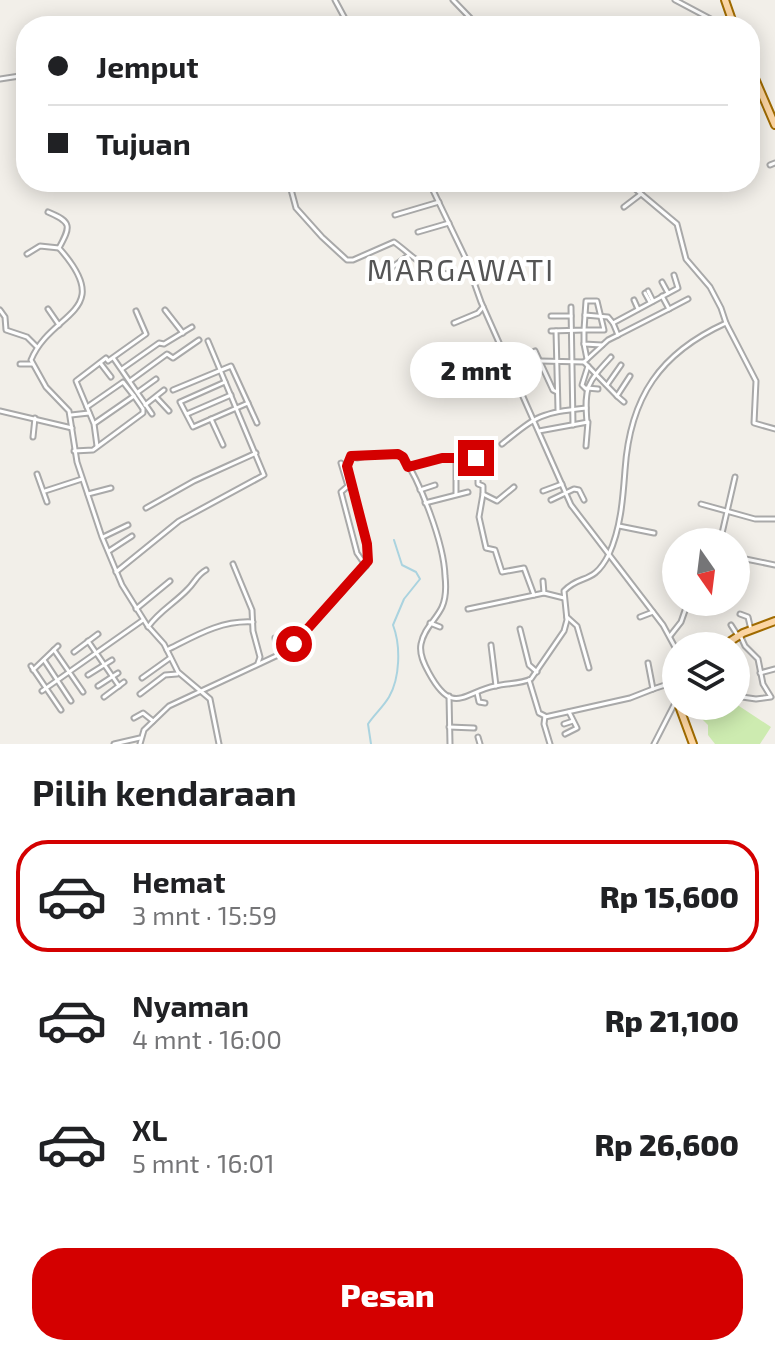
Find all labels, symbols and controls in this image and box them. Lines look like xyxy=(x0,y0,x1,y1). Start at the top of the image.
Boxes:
text: Jemput xyxy=(96,48,199,84)
text: Tujuan xyxy=(96,125,191,161)
district label: MARGAWATI xyxy=(367,251,555,287)
callout: 2 mnt xyxy=(410,342,542,398)
text: 2 mnt xyxy=(441,354,511,385)
route end xyxy=(458,440,494,476)
north arrow xyxy=(662,528,750,616)
map controls xyxy=(662,528,750,720)
route start xyxy=(276,626,312,662)
button: layers xyxy=(662,632,750,720)
text: Pilih kendaraan xyxy=(32,770,297,813)
icon: car xyxy=(36,860,108,932)
text: Hemat xyxy=(132,863,225,899)
text: Rp 15,600 xyxy=(600,878,739,914)
text: 3 mnt · 15:59 xyxy=(132,899,277,930)
icon: car xyxy=(36,984,108,1056)
text: Nyaman xyxy=(132,987,249,1023)
text: Rp 21,100 xyxy=(605,1002,739,1038)
text: 4 mnt · 16:00 xyxy=(132,1023,282,1054)
icon: car xyxy=(36,1108,108,1180)
text: XL xyxy=(132,1111,167,1147)
text: Rp 26,600 xyxy=(594,1126,739,1162)
text: 5 mnt · 16:01 xyxy=(132,1147,275,1178)
button: Pesan xyxy=(32,1248,743,1340)

